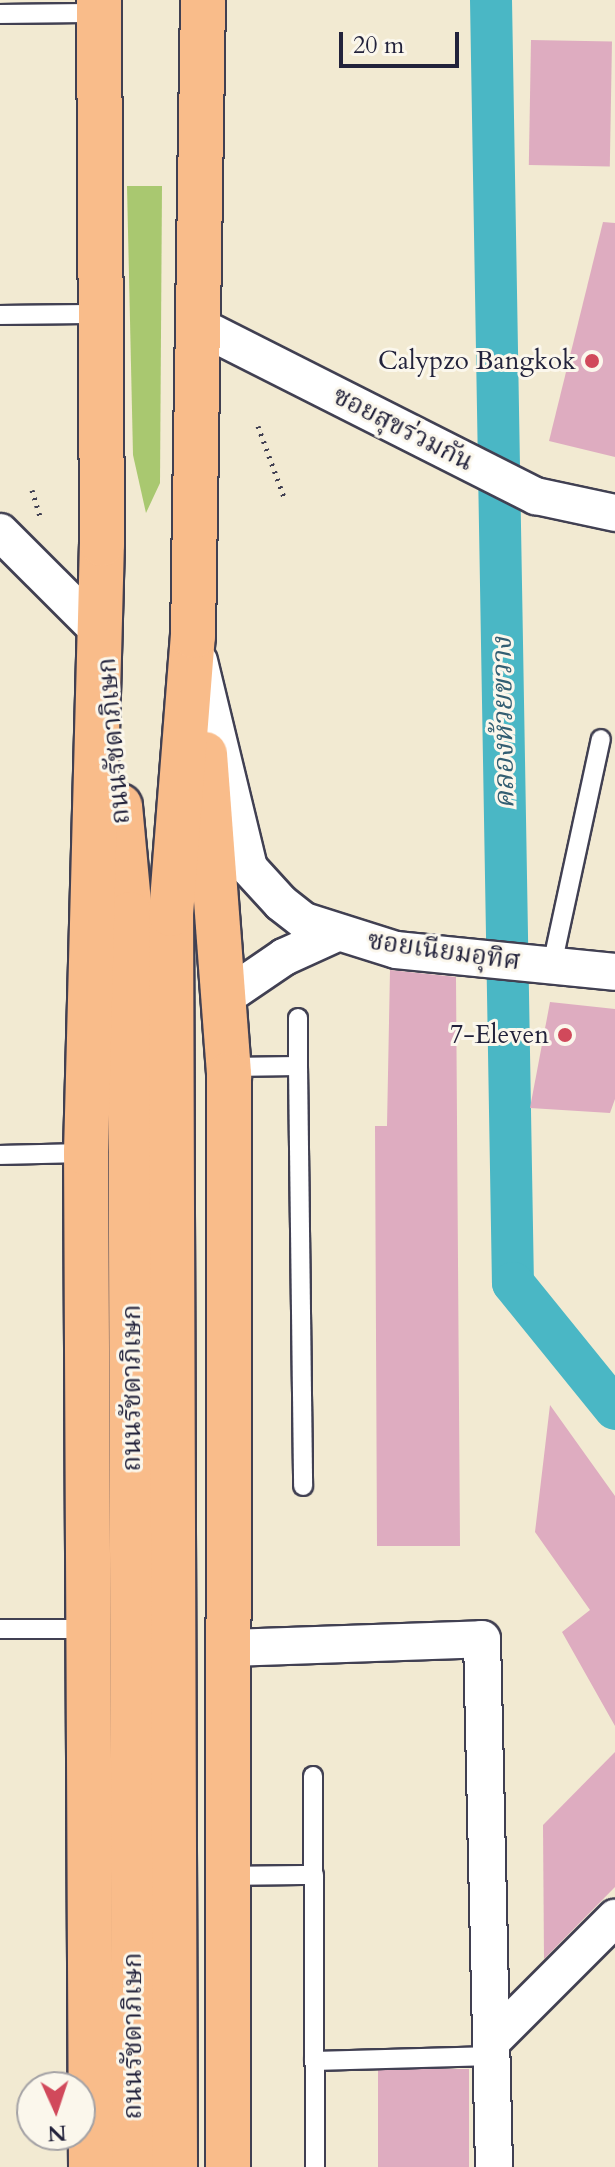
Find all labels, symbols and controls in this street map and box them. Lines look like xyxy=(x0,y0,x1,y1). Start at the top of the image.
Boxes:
scale bar xyxy=(343,16,463,66)
text: 20 m xyxy=(353,29,404,62)
place label: Calypzo Bangkok xyxy=(378,345,576,377)
marker: Calypzo Bangkok xyxy=(583,352,601,370)
street label: ซอยสุขร่วมกัน xyxy=(328,380,478,478)
water label: คลองห้วยขวาง xyxy=(485,637,521,809)
street label: ถนนรัชดาภิเษก xyxy=(91,656,137,826)
street label: ซอยเนียมอุทิศ xyxy=(366,925,522,977)
place label: 7-Eleven xyxy=(450,1019,549,1051)
marker: 7-Eleven xyxy=(556,1026,574,1044)
street label: ถนนรัชดาภิเษก xyxy=(116,1304,148,1472)
street label: ถนนรัชดาภิเษก xyxy=(117,1952,149,2120)
north arrow xyxy=(16,2071,96,2151)
text: N xyxy=(47,2117,67,2148)

